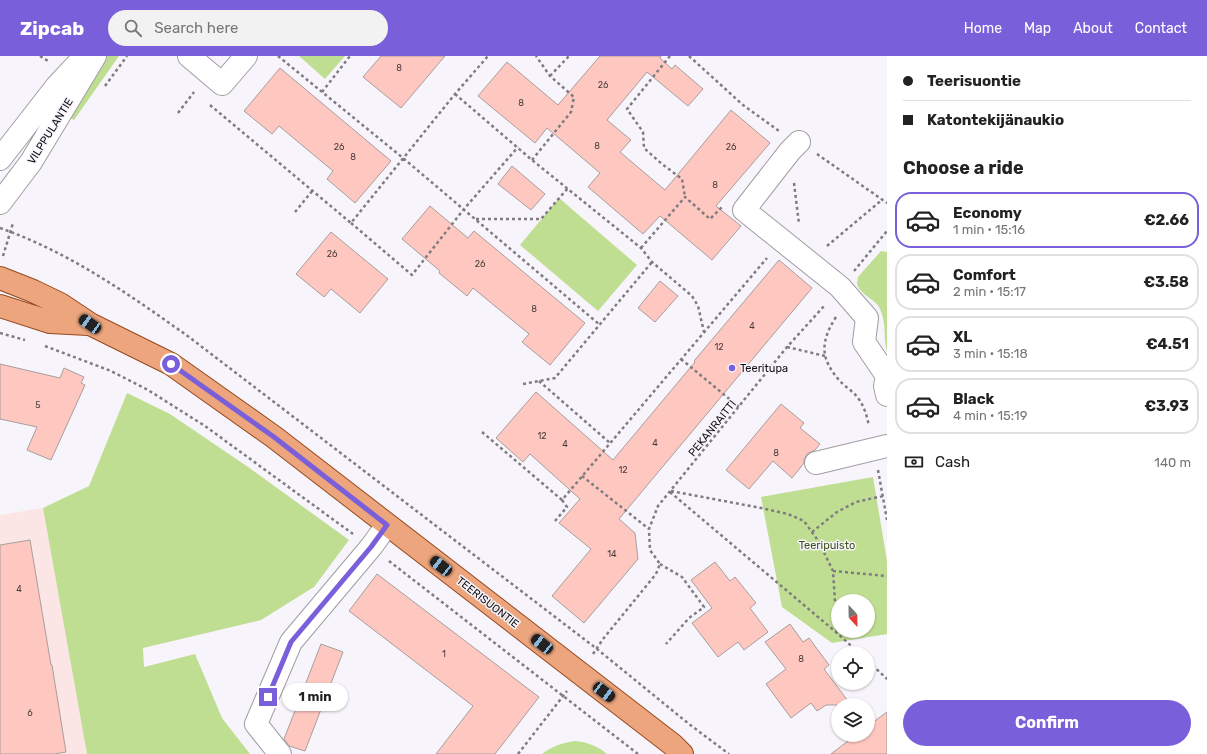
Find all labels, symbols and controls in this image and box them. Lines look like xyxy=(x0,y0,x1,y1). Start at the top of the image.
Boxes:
search box xyxy=(108,10,388,46)
text: Zipcab xyxy=(20,17,84,40)
icon: search xyxy=(122,17,144,39)
text: Search here xyxy=(154,19,238,37)
text: Home xyxy=(964,20,1002,37)
text: Map xyxy=(1024,20,1051,37)
text: About xyxy=(1073,20,1113,37)
text: Contact xyxy=(1135,20,1187,37)
house number: 8 xyxy=(396,63,402,73)
text: Teerisuontie xyxy=(927,72,1021,90)
house number: 26 xyxy=(598,80,609,90)
street label: VILPPULANTIE xyxy=(25,96,76,167)
house number: 8 xyxy=(518,98,524,108)
text: Katontekijänaukio xyxy=(927,111,1064,129)
house number: 8 xyxy=(594,141,600,151)
house number: 26 xyxy=(334,142,345,152)
house number: 26 xyxy=(726,142,737,152)
house number: 8 xyxy=(350,152,356,162)
text: Choose a ride xyxy=(903,157,1024,179)
house number: 8 xyxy=(712,180,718,190)
icon: car xyxy=(905,202,941,238)
text: Economy xyxy=(953,204,1022,222)
text: €2.66 xyxy=(1144,211,1189,229)
text: 1 min · 15:16 xyxy=(953,222,1025,237)
house number: 26 xyxy=(327,249,338,259)
house number: 26 xyxy=(475,259,486,269)
icon: car xyxy=(905,264,941,300)
text: Comfort xyxy=(953,266,1016,284)
text: €3.58 xyxy=(1143,273,1189,291)
text: 2 min · 15:17 xyxy=(953,284,1026,299)
house number: 8 xyxy=(531,304,537,314)
car xyxy=(77,312,103,336)
house number: 4 xyxy=(749,321,755,331)
icon: car xyxy=(905,326,941,362)
text: XL xyxy=(953,328,972,346)
text: €4.51 xyxy=(1146,335,1189,353)
house number: 12 xyxy=(714,342,724,352)
text: 3 min · 15:18 xyxy=(953,346,1028,361)
route start xyxy=(162,355,180,373)
place label: Teeritupa xyxy=(740,362,788,375)
marker: Teeritupa xyxy=(727,363,737,373)
icon: car xyxy=(905,388,941,424)
text: Black xyxy=(953,390,994,408)
text: €3.93 xyxy=(1144,397,1189,415)
street label: PEKANRAITTI xyxy=(686,398,739,459)
house number: 5 xyxy=(35,400,41,410)
text: 4 min · 15:19 xyxy=(953,408,1027,423)
house number: 12 xyxy=(537,431,547,441)
house number: 4 xyxy=(652,438,658,448)
house number: 4 xyxy=(562,439,568,449)
house number: 8 xyxy=(773,448,779,458)
icon: cash xyxy=(903,451,925,473)
text: Cash xyxy=(935,453,970,471)
text: 140 m xyxy=(1154,455,1191,470)
house number: 12 xyxy=(618,465,628,475)
park label: Teeripuisto xyxy=(799,539,855,552)
house number: 14 xyxy=(607,549,617,559)
car xyxy=(428,554,454,578)
street label: TEERISUONTIE xyxy=(454,574,522,631)
house number: 4 xyxy=(16,584,22,594)
north arrow xyxy=(831,594,875,638)
map controls xyxy=(831,594,875,742)
car xyxy=(529,632,555,656)
button: locate xyxy=(831,646,875,690)
house number: 1 xyxy=(442,649,446,659)
house number: 8 xyxy=(798,654,804,664)
car xyxy=(591,680,617,704)
callout: 1 min xyxy=(282,683,348,711)
route end xyxy=(259,688,277,706)
text: 1 min xyxy=(298,689,332,704)
button: layers xyxy=(831,698,875,742)
button: Confirm xyxy=(903,700,1191,746)
house number: 6 xyxy=(27,708,33,718)

